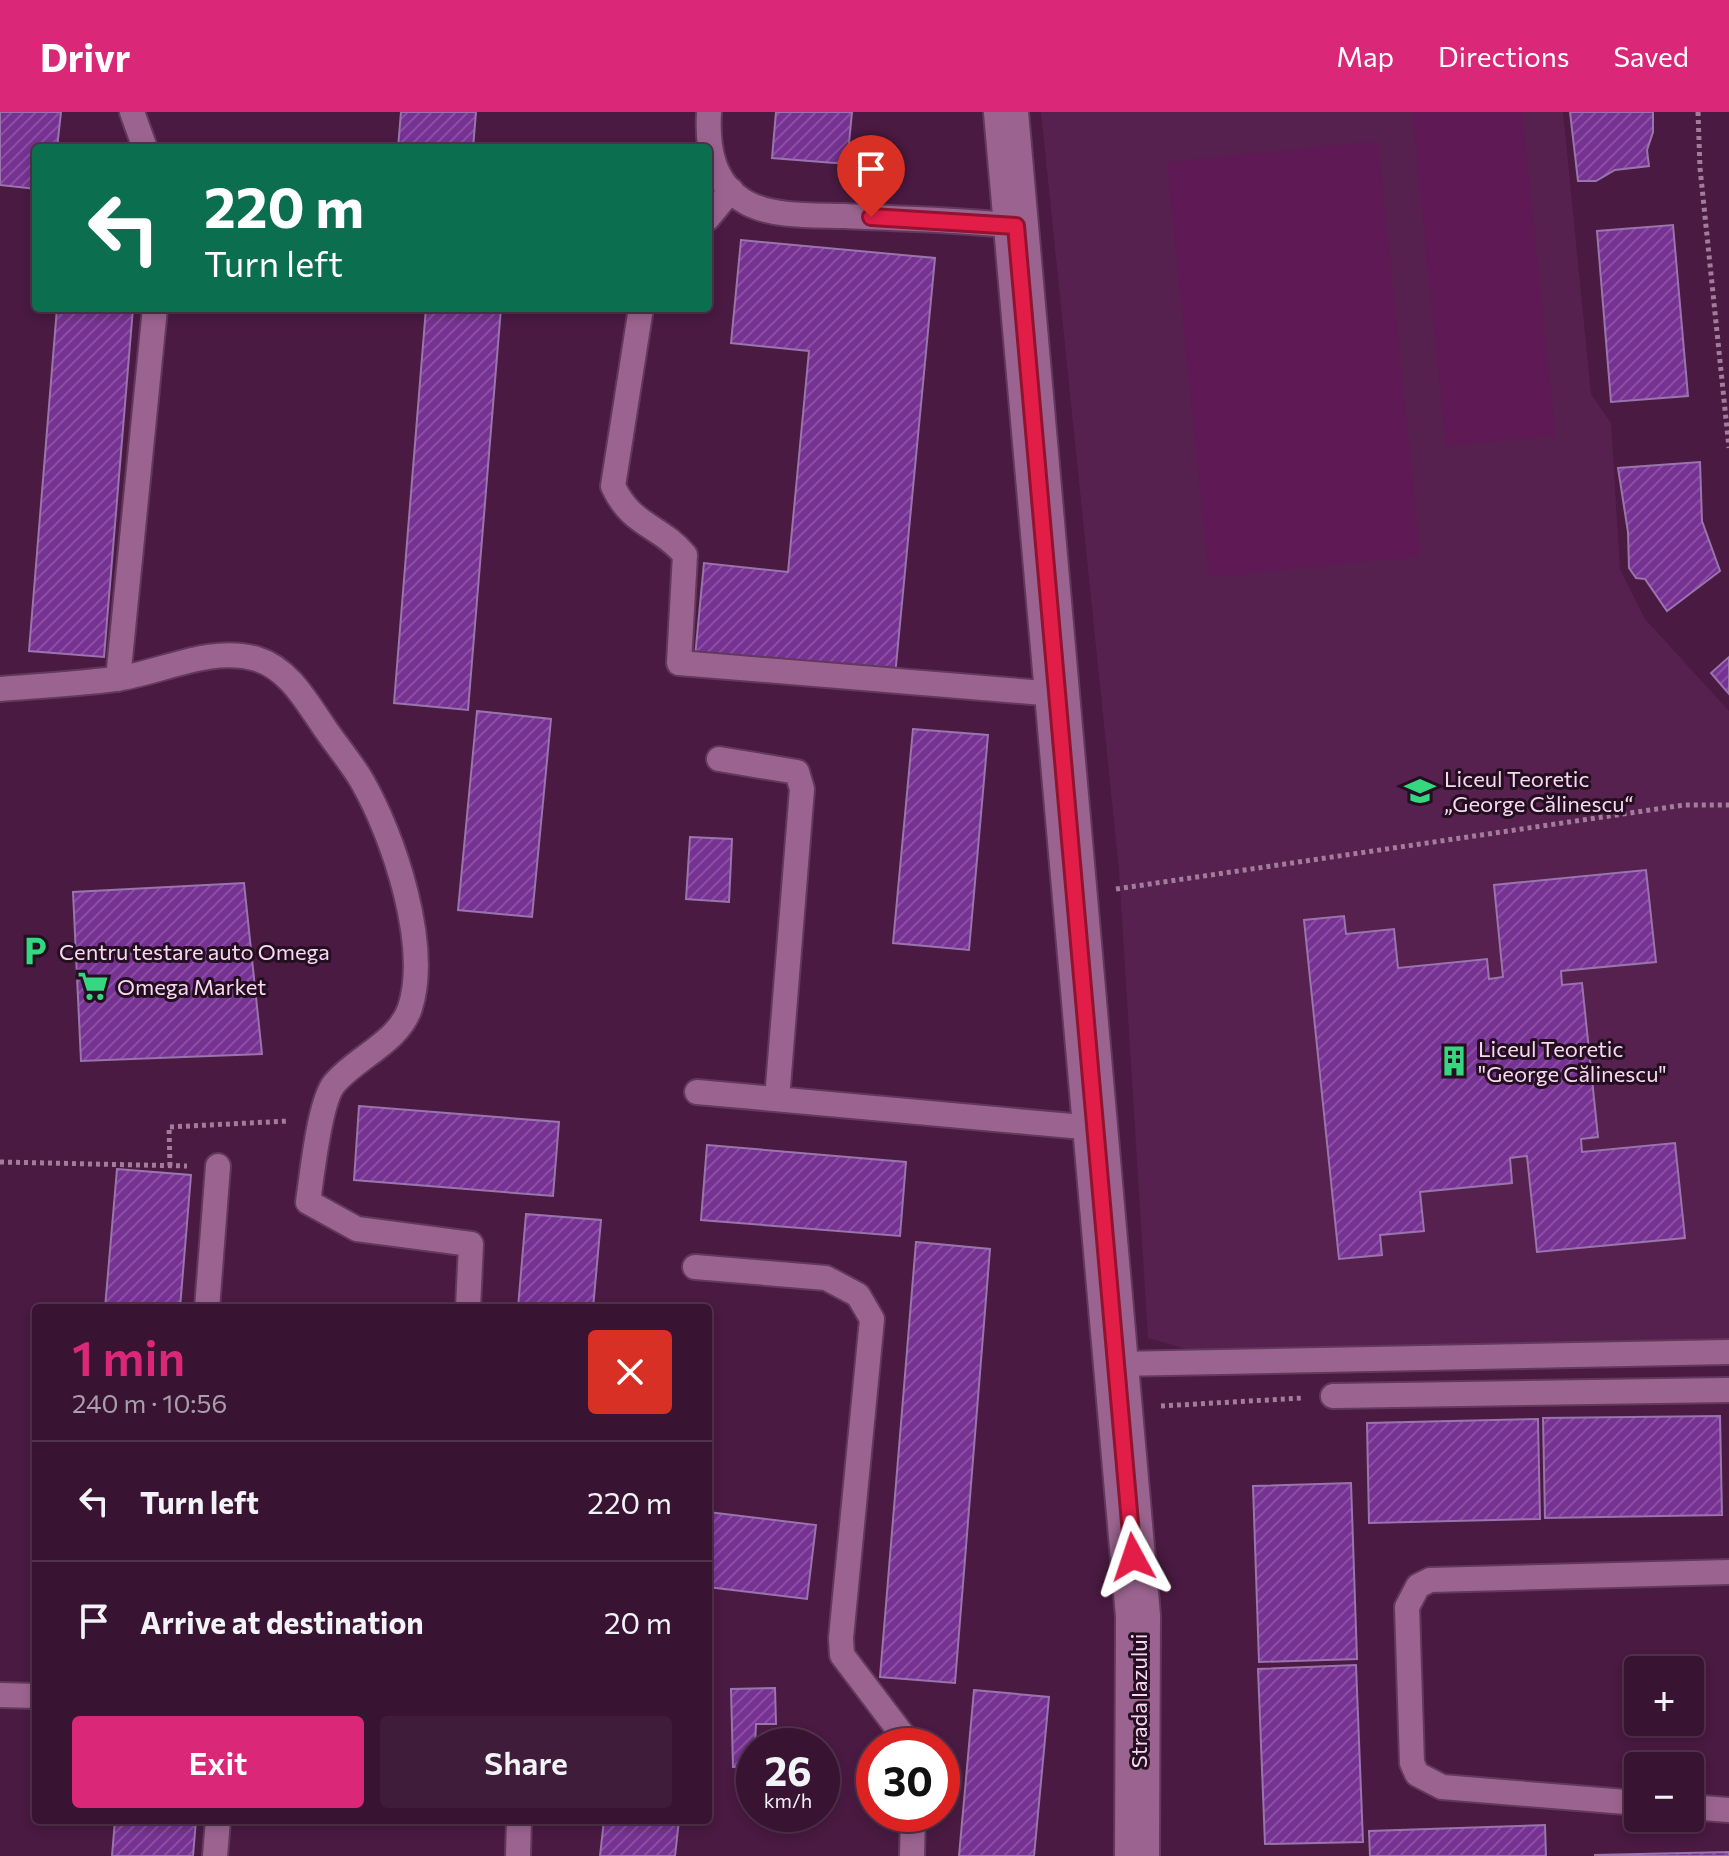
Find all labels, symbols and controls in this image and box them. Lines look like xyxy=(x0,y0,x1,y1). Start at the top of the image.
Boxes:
text: Drivr xyxy=(40,33,130,80)
text: Map xyxy=(1336,39,1394,73)
text: Directions xyxy=(1438,39,1569,73)
text: Saved xyxy=(1613,39,1689,73)
pin xyxy=(837,135,905,217)
icon: arrive xyxy=(849,147,893,191)
text: 220 m xyxy=(204,171,364,240)
icon: left xyxy=(72,176,176,280)
text: Turn left xyxy=(204,240,343,284)
place label: Liceul Teoretic „George Călinescu“ xyxy=(1444,765,1634,817)
school or university icon: Liceul Teoretic „George Călinescu“ xyxy=(1403,774,1437,808)
parking icon: Centru testare auto Omega xyxy=(18,934,52,968)
place label: Centru testare auto Omega xyxy=(59,938,330,965)
supermarket icon: Omega Market xyxy=(76,969,110,1003)
place label: Omega Market xyxy=(117,973,266,1000)
place label: Liceul Teoretic "George Călinescu" xyxy=(1478,1035,1667,1087)
building icon: Liceul Teoretic "George Călinescu" xyxy=(1437,1044,1471,1078)
text: 1 min xyxy=(72,1327,185,1386)
button: close xyxy=(588,1330,672,1414)
text: 240 m · 10:56 xyxy=(72,1387,227,1418)
icon: left xyxy=(72,1479,116,1523)
text: Turn left xyxy=(140,1483,259,1520)
text: 220 m xyxy=(587,1483,672,1520)
position arrow xyxy=(1091,1515,1175,1599)
icon: arrive xyxy=(72,1599,116,1643)
text: Arrive at destination xyxy=(140,1603,424,1640)
text: 20 m xyxy=(604,1603,672,1640)
street label: Strada Iazului xyxy=(1125,1634,1152,1768)
map controls xyxy=(1624,1656,1704,1832)
button: + xyxy=(1624,1656,1704,1736)
button: Exit xyxy=(72,1716,364,1808)
button: Share xyxy=(380,1716,672,1808)
speed limit sign: 30 xyxy=(856,1728,960,1832)
text: 26 xyxy=(764,1745,812,1794)
button: − xyxy=(1624,1752,1704,1832)
text: km/h xyxy=(764,1788,812,1812)

